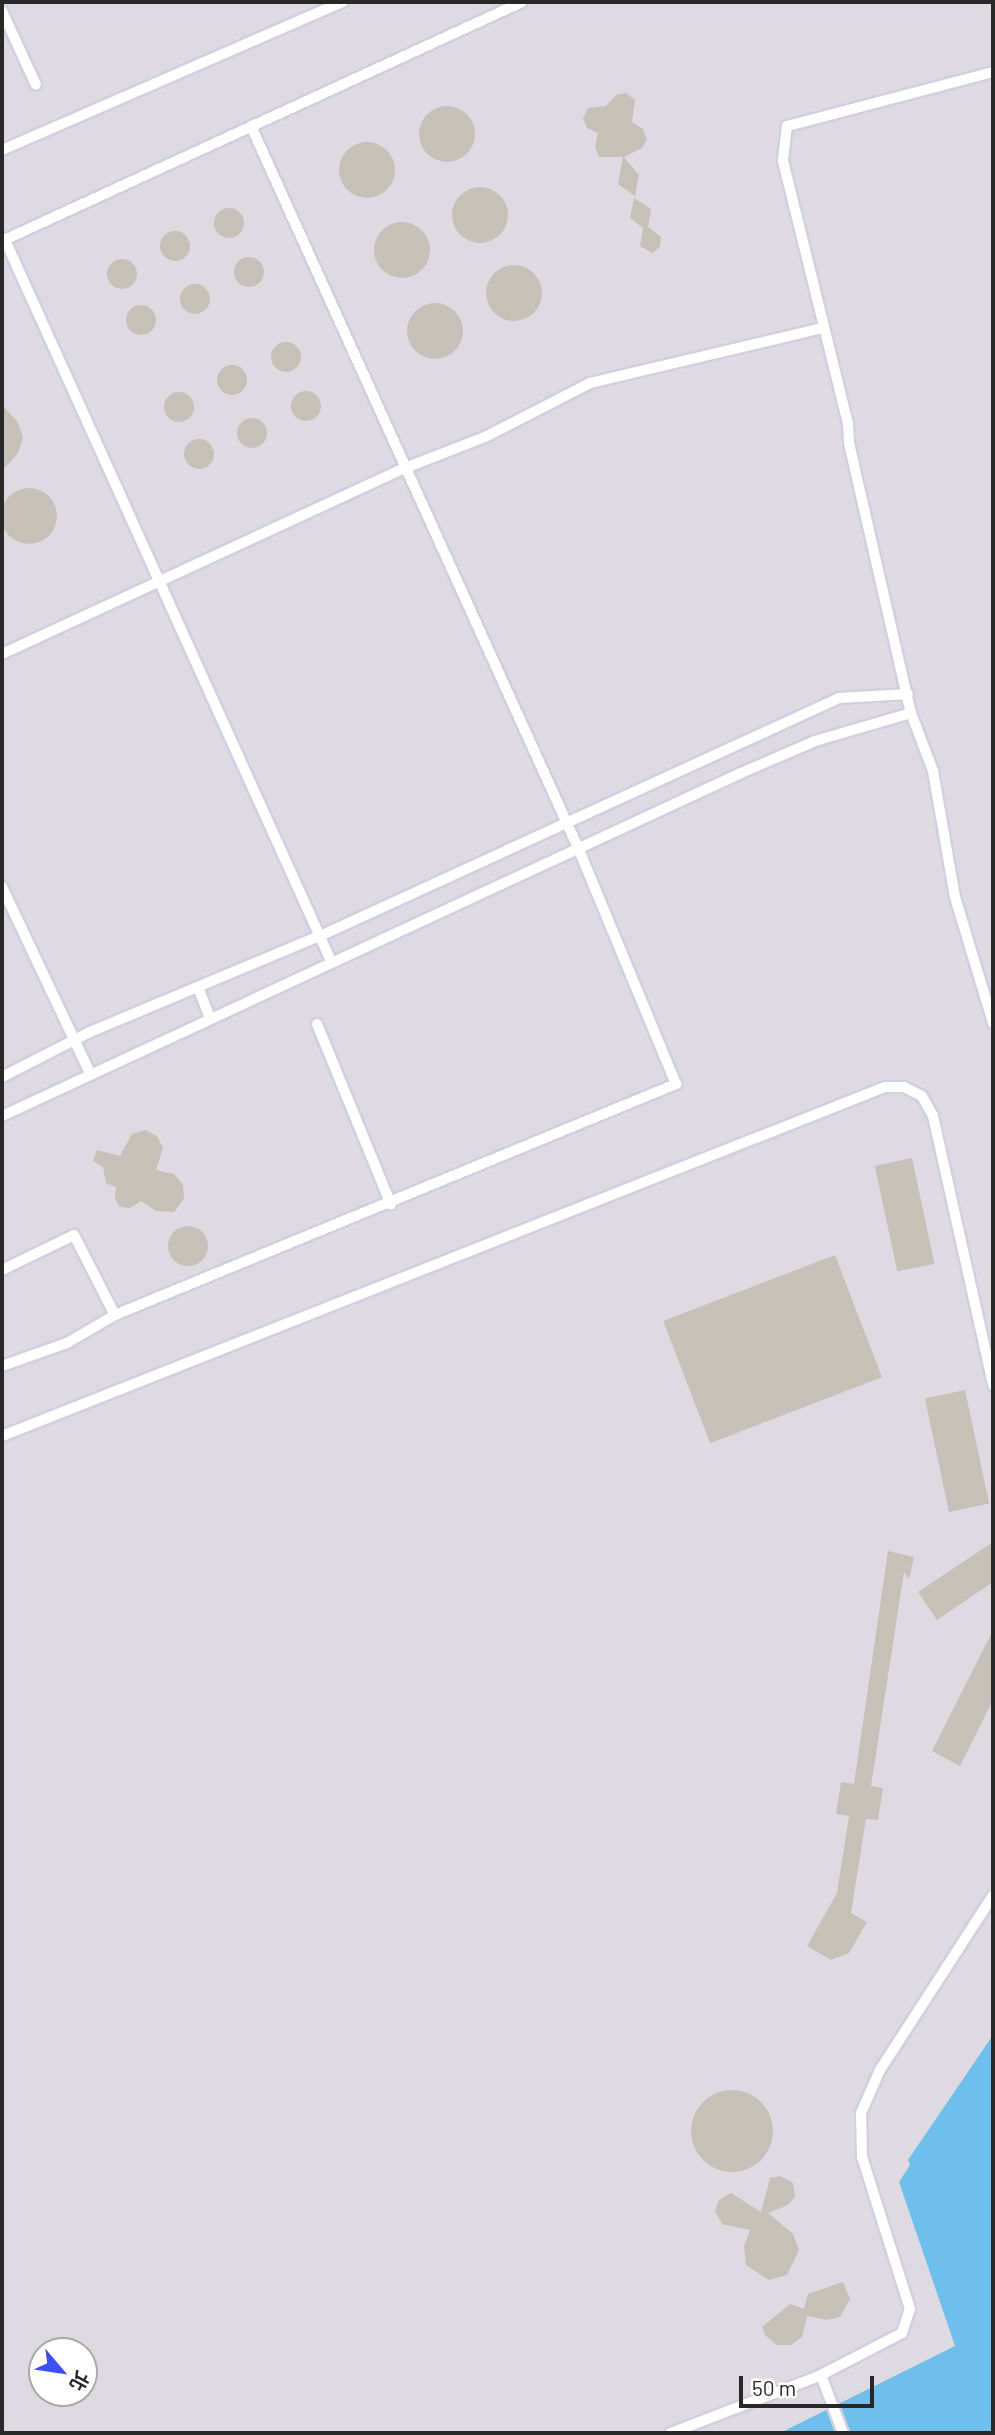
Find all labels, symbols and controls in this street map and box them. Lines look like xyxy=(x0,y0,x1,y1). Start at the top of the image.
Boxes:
north arrow xyxy=(28,2337,98,2407)
scale bar xyxy=(743,2362,878,2406)
text: 北 xyxy=(65,2368,95,2395)
text: 50 m xyxy=(752,2375,796,2400)

